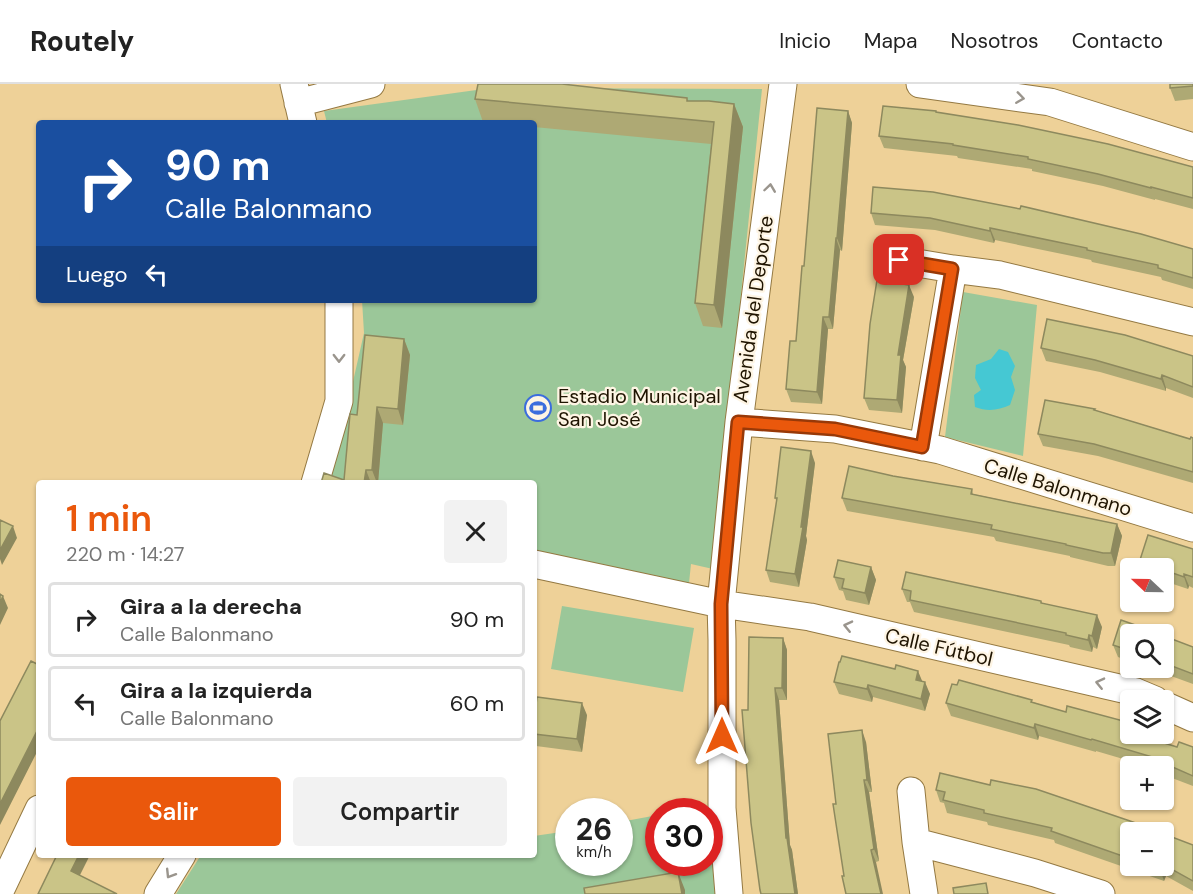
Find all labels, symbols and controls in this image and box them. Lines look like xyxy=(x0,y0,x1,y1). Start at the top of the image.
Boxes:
text: Routely xyxy=(30,23,134,60)
text: Inicio xyxy=(779,27,831,55)
text: Mapa xyxy=(864,27,918,55)
text: Nosotros xyxy=(951,27,1039,55)
text: Contacto xyxy=(1072,27,1163,55)
one-way arrow xyxy=(1015,91,1025,103)
text: 90 m xyxy=(165,138,271,193)
icon: right xyxy=(66,144,144,222)
one-way arrow xyxy=(763,183,775,192)
text: Calle Balonmano xyxy=(165,191,372,226)
street label: Avenida del Deporte xyxy=(727,214,779,404)
pin xyxy=(873,234,924,285)
icon: arrive xyxy=(882,243,915,276)
icon: left xyxy=(140,258,173,291)
text: Luego xyxy=(66,260,128,289)
one-way arrow xyxy=(333,354,345,363)
place label: Estadio Municipal San José xyxy=(558,383,721,432)
sports icon: Estadio Municipal San José xyxy=(523,393,553,423)
street label: Calle Balonmano xyxy=(981,452,1135,522)
text: 1 min xyxy=(66,495,152,542)
button: close xyxy=(444,500,507,563)
text: 220 m · 14:27 xyxy=(66,541,185,567)
north arrow xyxy=(1120,558,1174,612)
map controls xyxy=(1120,558,1174,876)
text: Gira a la derecha xyxy=(120,592,302,621)
icon: right xyxy=(69,603,102,636)
text: 90 m xyxy=(450,605,504,634)
one-way arrow xyxy=(843,620,853,633)
text: Calle Balonmano xyxy=(120,621,274,647)
street label: Calle Fútbol xyxy=(883,622,995,672)
button: search xyxy=(1120,624,1174,678)
text: Gira a la izquierda xyxy=(120,676,312,705)
one-way arrow xyxy=(1095,678,1105,691)
icon: left xyxy=(69,687,102,720)
text: 60 m xyxy=(450,689,504,718)
button: layers xyxy=(1120,690,1174,744)
position arrow xyxy=(690,704,754,768)
text: Calle Balonmano xyxy=(120,705,274,731)
button: + xyxy=(1120,756,1174,810)
button: Salir xyxy=(66,777,281,846)
button: Compartir xyxy=(293,777,507,846)
speed limit sign: 30 xyxy=(645,798,723,876)
text: 26 xyxy=(576,810,612,849)
button: − xyxy=(1120,822,1174,876)
text: km/h xyxy=(576,842,612,862)
one-way arrow xyxy=(167,868,178,879)

